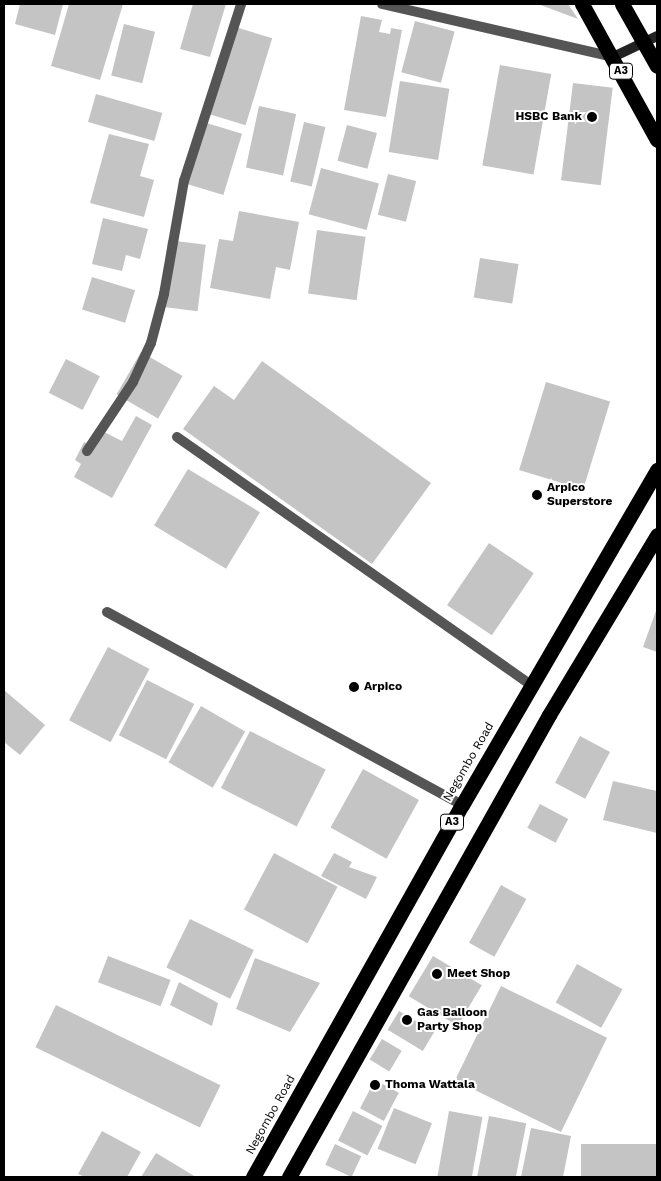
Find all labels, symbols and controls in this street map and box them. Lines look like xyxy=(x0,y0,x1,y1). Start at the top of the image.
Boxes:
road number: A3 xyxy=(608,62,634,80)
place label: HSBC Bank xyxy=(515,110,582,124)
marker: HSBC Bank xyxy=(586,111,598,123)
place label: Arpico Superstore xyxy=(547,481,613,509)
marker: Arpico Superstore xyxy=(531,489,543,501)
place label: Arpico xyxy=(364,680,402,694)
marker: Arpico xyxy=(348,681,360,693)
street label: Negombo Road xyxy=(441,720,497,804)
road number: A3 xyxy=(440,814,464,830)
place label: Meet Shop xyxy=(447,967,510,981)
marker: Meet Shop xyxy=(431,968,443,980)
place label: Gas Balloon Party Shop xyxy=(417,1006,487,1034)
marker: Gas Balloon Party Shop xyxy=(401,1014,413,1026)
street label: Negombo Road xyxy=(243,1073,299,1157)
place label: Thoma Wattala xyxy=(385,1078,475,1092)
marker: Thoma Wattala xyxy=(369,1079,381,1091)

